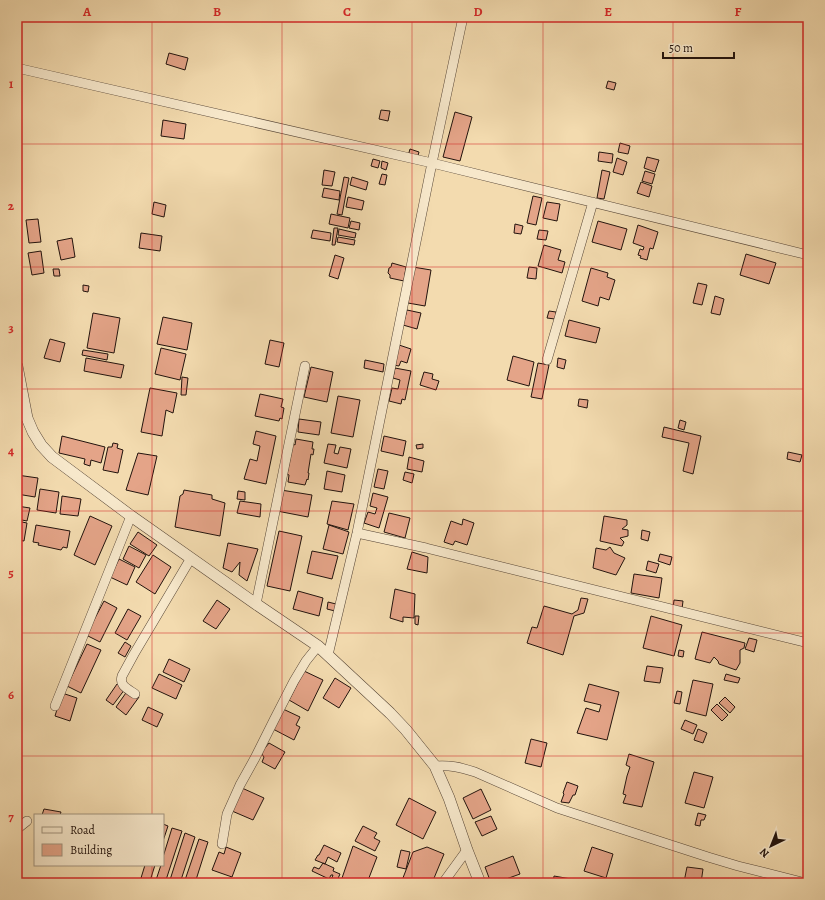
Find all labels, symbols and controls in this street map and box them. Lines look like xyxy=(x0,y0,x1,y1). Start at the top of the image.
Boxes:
text: A xyxy=(82,3,92,20)
text: B xyxy=(213,3,221,20)
text: C xyxy=(343,3,351,20)
text: D xyxy=(473,3,483,20)
text: E xyxy=(604,3,612,20)
text: F xyxy=(735,3,742,20)
scale bar xyxy=(663,34,734,60)
text: 50 m xyxy=(669,40,693,56)
text: 1 xyxy=(9,75,14,92)
text: 2 xyxy=(8,197,15,214)
text: 3 xyxy=(8,319,14,336)
text: 4 xyxy=(8,442,14,459)
text: 5 xyxy=(8,564,14,581)
text: 6 xyxy=(8,686,14,703)
text: 7 xyxy=(8,808,14,825)
legend xyxy=(34,814,164,866)
text: Road xyxy=(70,822,96,838)
north arrow xyxy=(751,826,791,866)
text: Building xyxy=(70,842,112,858)
text: N xyxy=(756,845,773,861)

